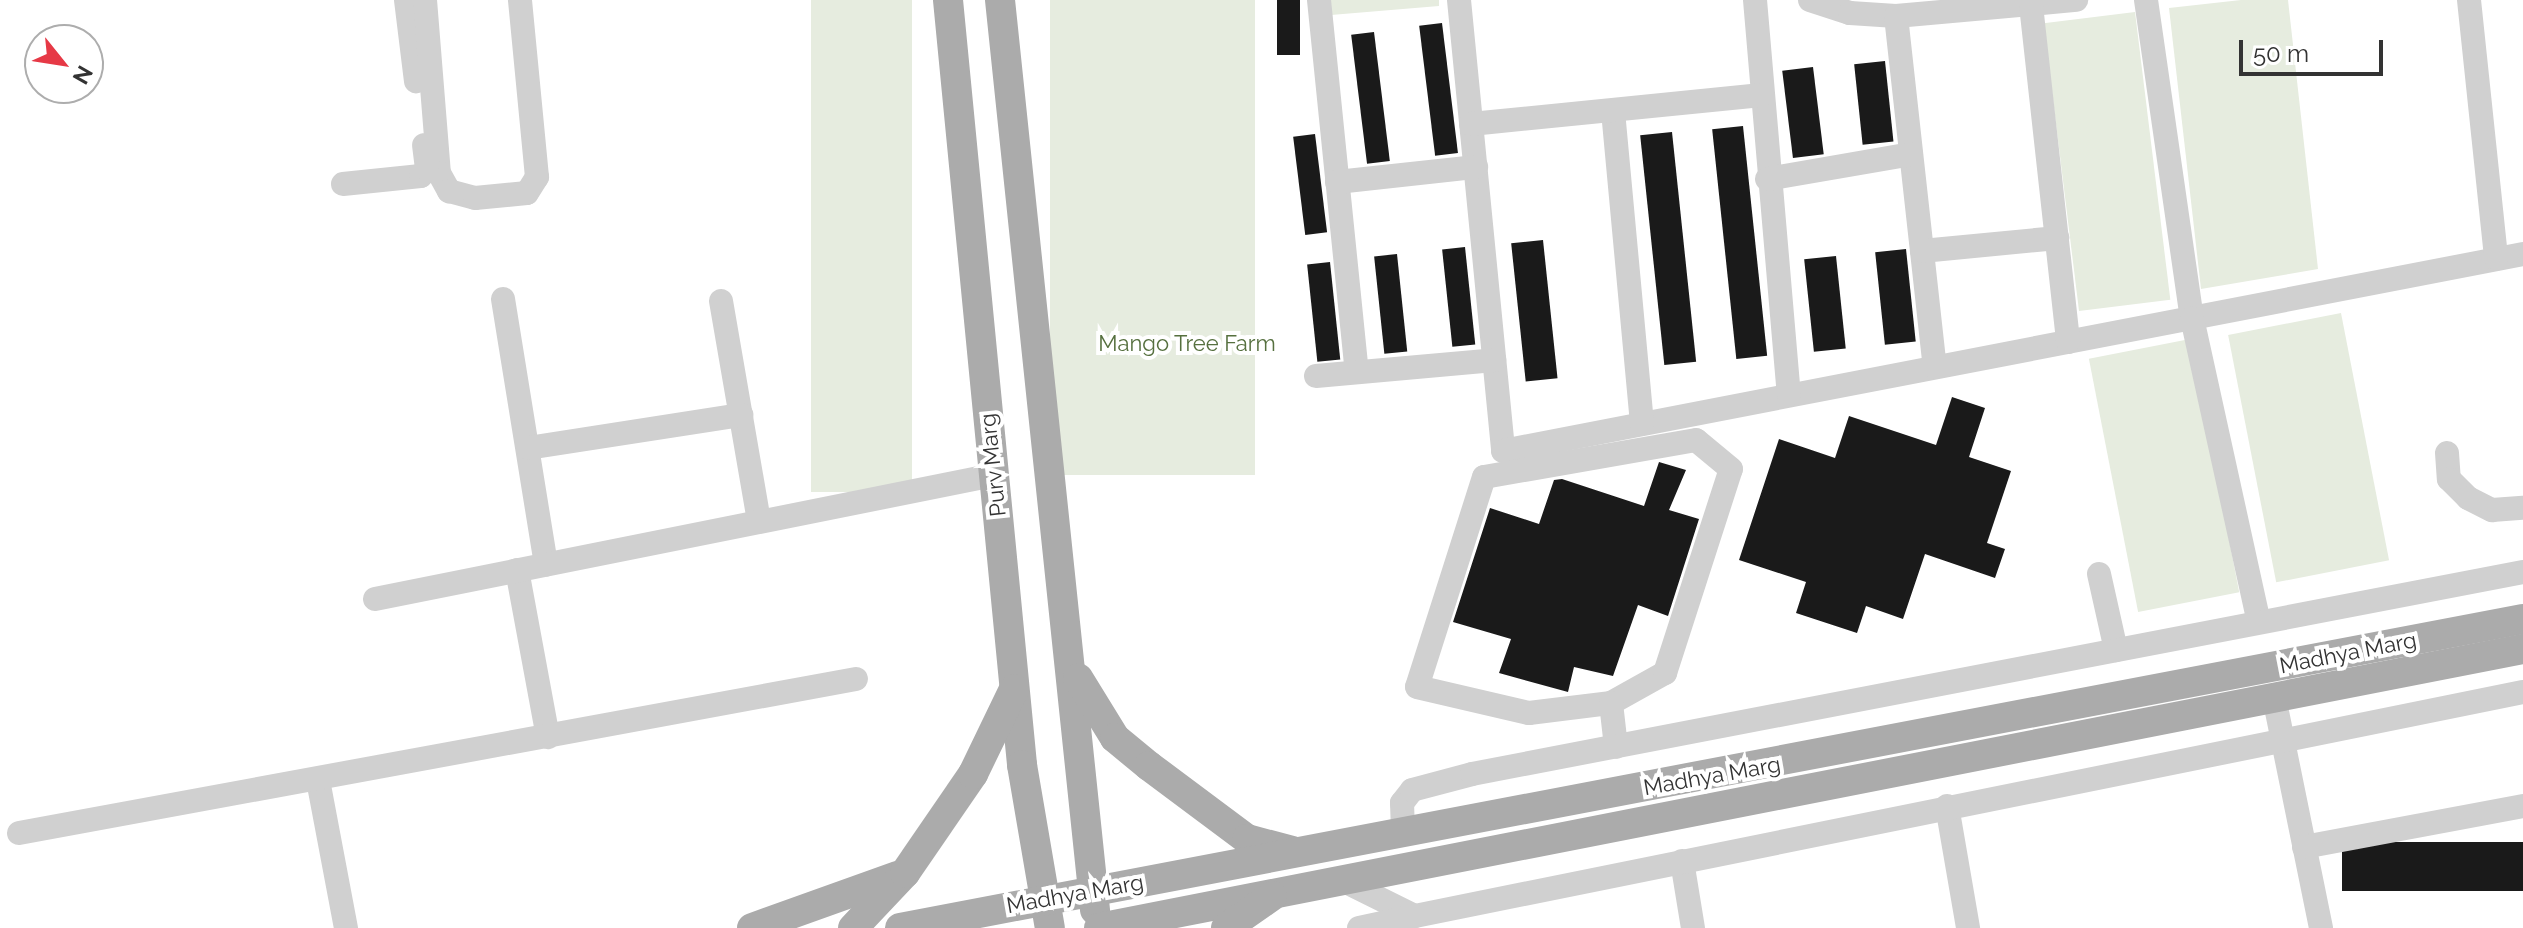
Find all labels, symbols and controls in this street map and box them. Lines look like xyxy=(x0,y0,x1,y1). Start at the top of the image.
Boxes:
north arrow xyxy=(24,24,104,104)
scale bar xyxy=(2243,24,2387,74)
text: 50 m xyxy=(2253,39,2309,68)
text: N xyxy=(68,61,99,89)
park label: Mango Tree Farm xyxy=(1098,331,1276,357)
street label: Purv Marg xyxy=(974,412,1012,518)
street label: Madhya Marg xyxy=(2277,627,2419,679)
street label: Madhya Marg xyxy=(1641,751,1783,801)
street label: Madhya Marg xyxy=(1004,869,1146,919)

